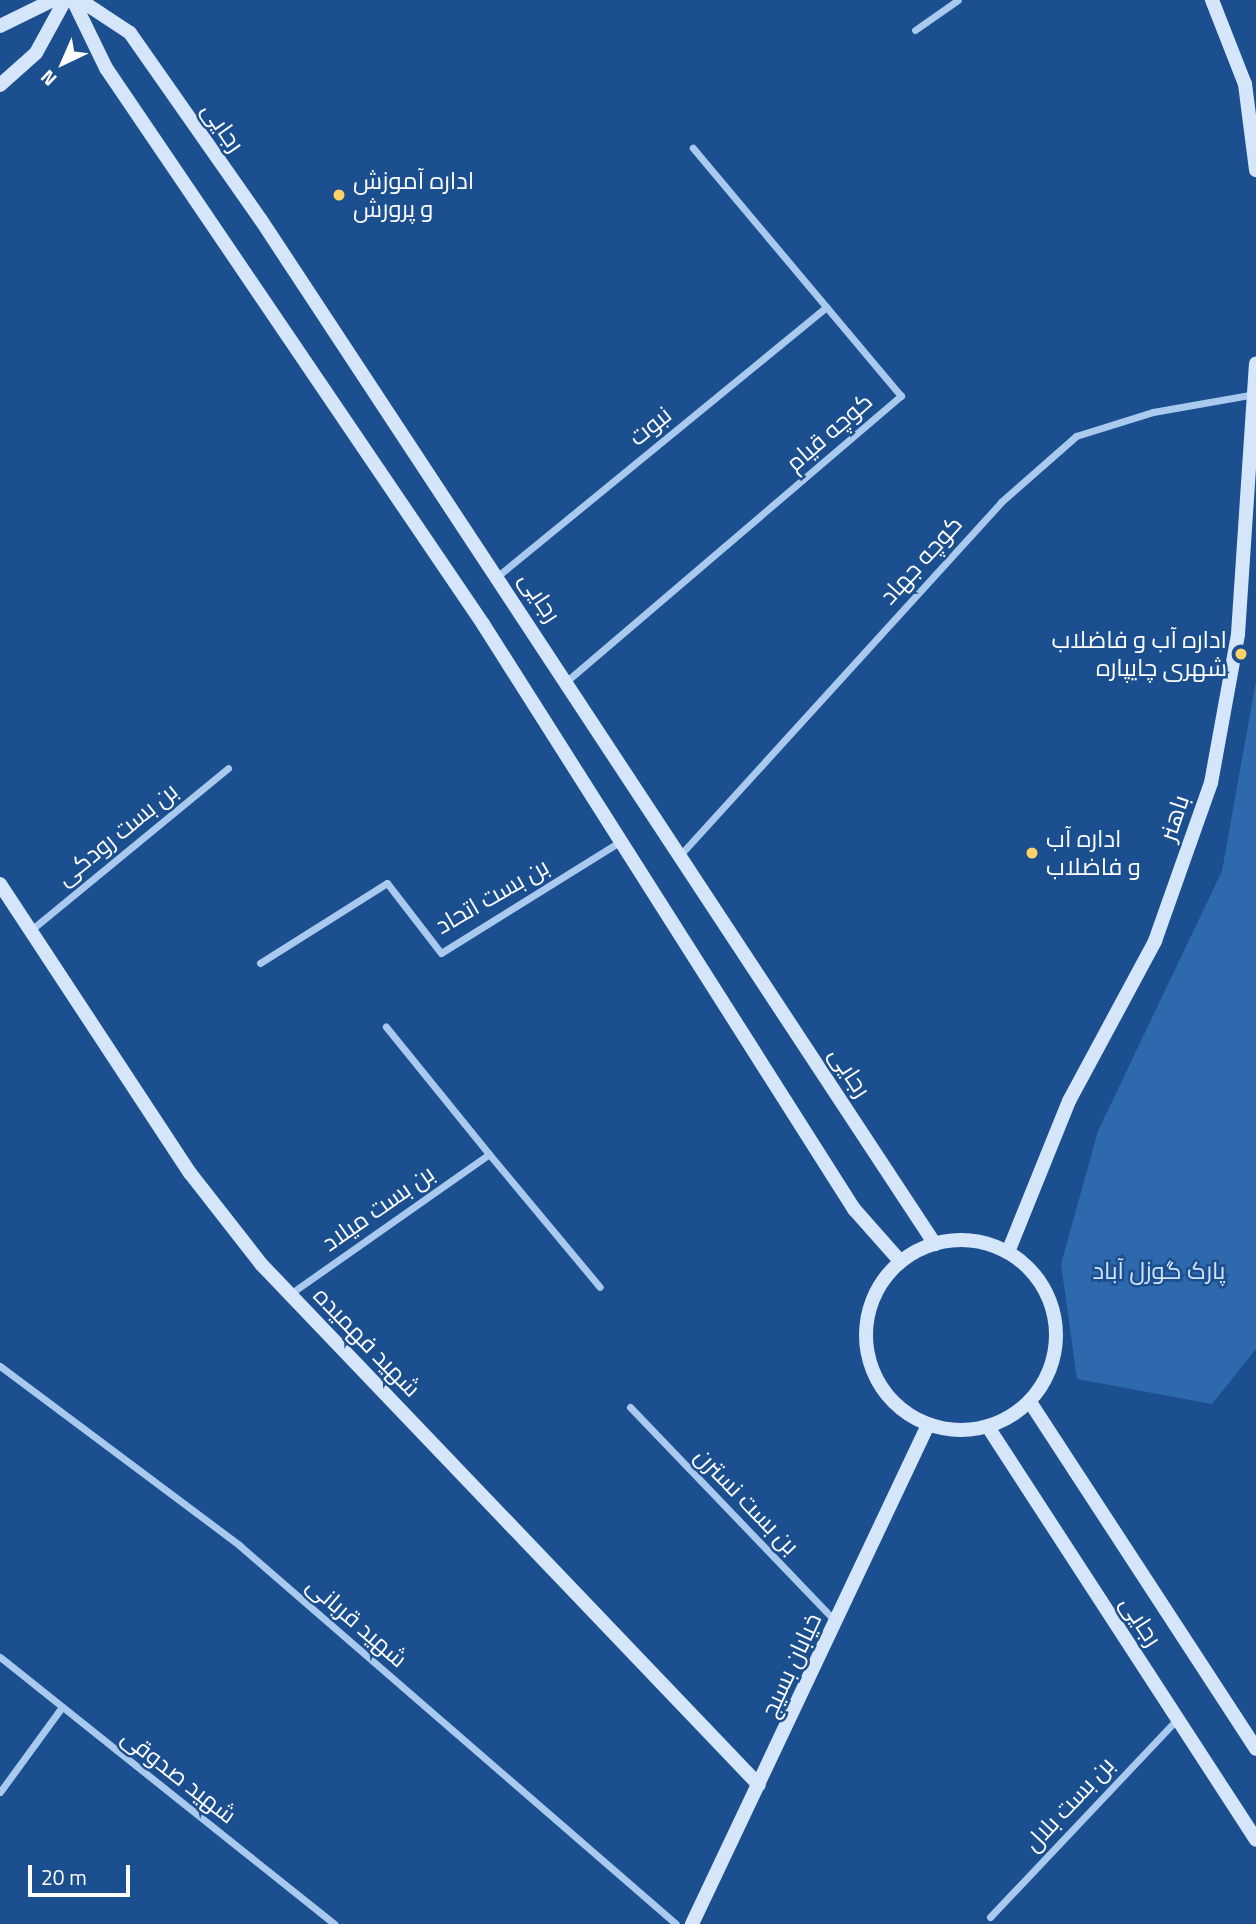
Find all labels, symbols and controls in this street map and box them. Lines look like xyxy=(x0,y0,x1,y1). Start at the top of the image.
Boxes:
north arrow xyxy=(28,28,98,98)
text: N xyxy=(33,63,63,93)
street label: رجایی xyxy=(196,96,250,158)
place label: اداره آموزش و پرورش xyxy=(353,167,474,223)
marker: اداره آموزش و پرورش xyxy=(331,187,347,203)
street label: کوچه قیام xyxy=(780,387,878,477)
street label: نبوت xyxy=(623,400,677,452)
street label: کوچه جهاد xyxy=(874,510,968,610)
street label: رجایی xyxy=(513,566,567,628)
place label: اداره آب و فاضلاب شهری چایپاره xyxy=(1051,626,1227,682)
marker: اداره آب و فاضلاب شهری چایپاره xyxy=(1233,646,1249,662)
street label: بن بست رودکی xyxy=(51,776,183,892)
street label: باهنر xyxy=(1153,791,1195,845)
place label: اداره آب و فاضلاب xyxy=(1046,825,1141,881)
marker: اداره آب و فاضلاب xyxy=(1024,845,1040,861)
street label: بن بست اتحاد xyxy=(430,852,554,940)
street label: رجایی xyxy=(823,1041,877,1103)
street label: بن بست میلاد xyxy=(316,1159,440,1257)
park label: پارک گوزل آباد xyxy=(1092,1257,1226,1285)
street label: شهید فهمیده xyxy=(308,1281,426,1403)
street label: بن بست نسترن xyxy=(689,1441,805,1561)
street label: شهید قربانی xyxy=(301,1571,413,1673)
street label: رجایی xyxy=(1114,1590,1168,1652)
street label: خیابان بسیج xyxy=(754,1608,828,1722)
street label: شهید صدوقی xyxy=(116,1722,242,1830)
street label: بن بست بلال xyxy=(1018,1751,1120,1857)
scale bar xyxy=(32,1850,133,1894)
text: 20 m xyxy=(41,1861,87,1893)

